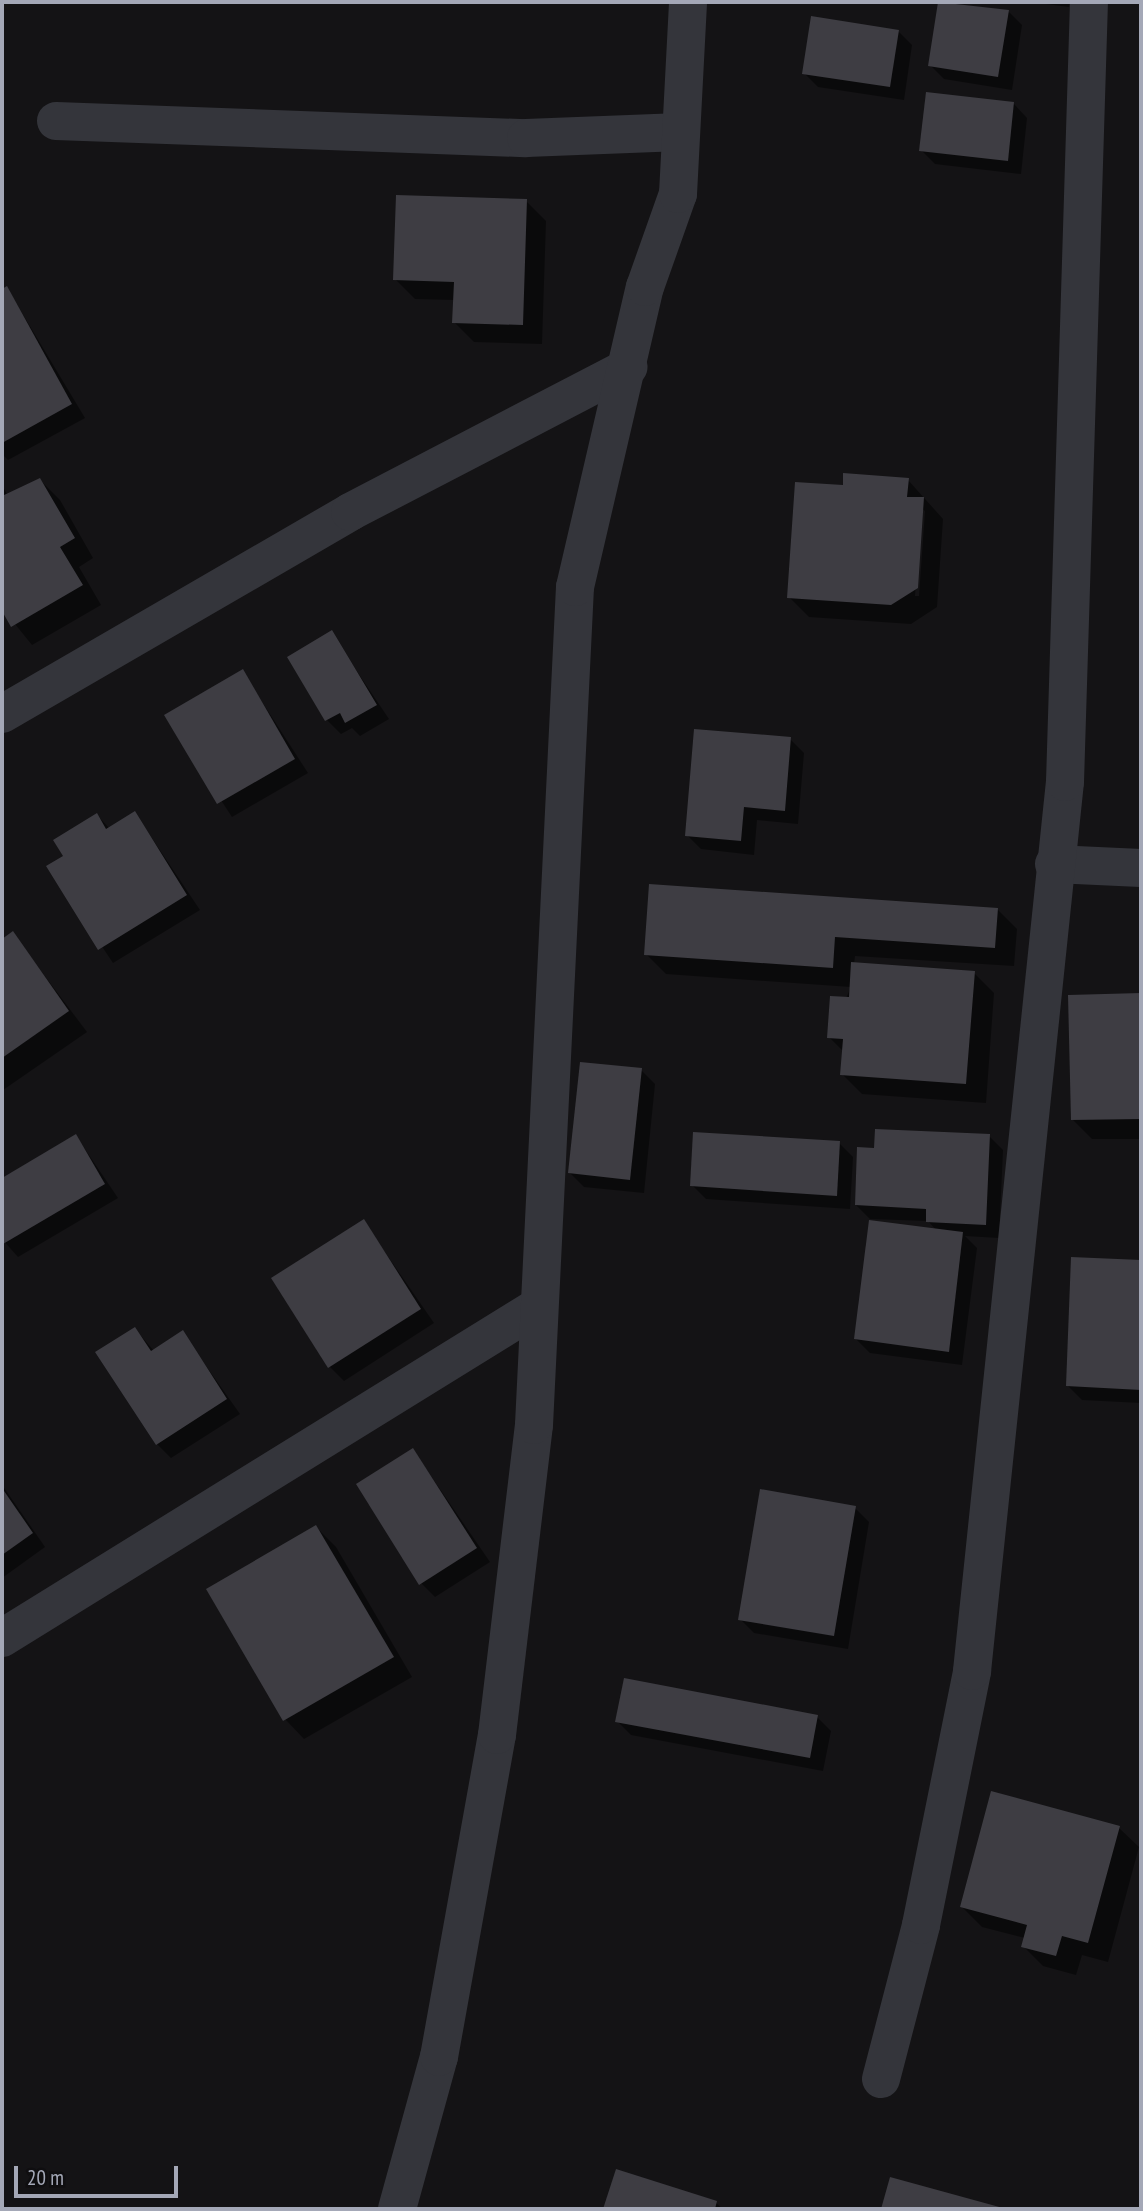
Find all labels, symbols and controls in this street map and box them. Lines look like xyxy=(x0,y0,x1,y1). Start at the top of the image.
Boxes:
scale bar xyxy=(18,2152,182,2196)
text: 20 m xyxy=(27,2164,64,2191)

